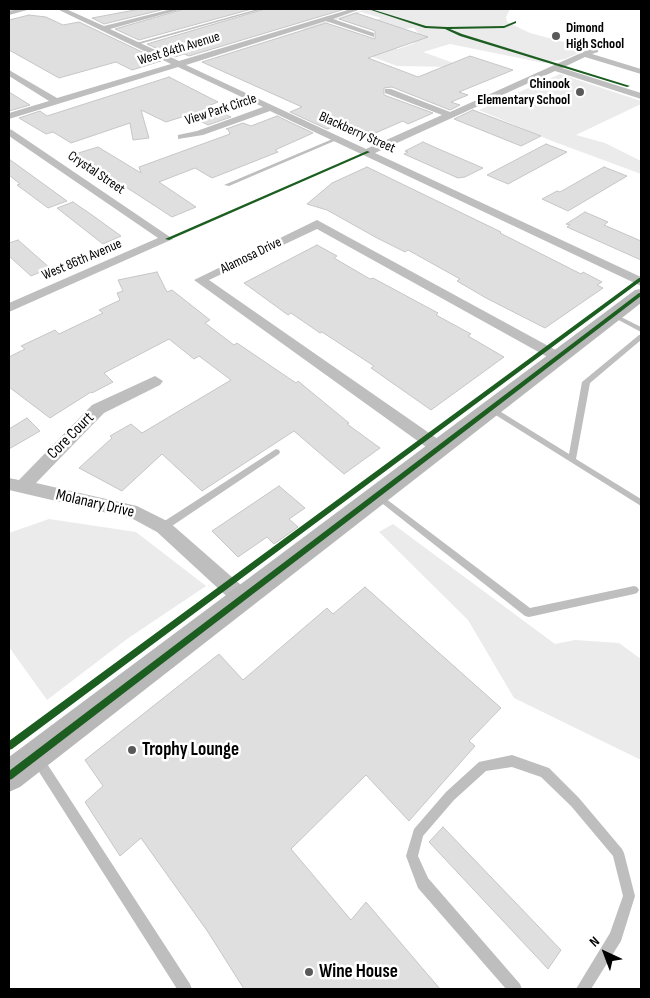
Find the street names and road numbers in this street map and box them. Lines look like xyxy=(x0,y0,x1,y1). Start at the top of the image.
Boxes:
street label: West 84th Avenue xyxy=(136,29,222,69)
street label: View Park Circle xyxy=(183,91,259,129)
street label: Blackberry Street xyxy=(316,109,398,157)
street label: Crystal Street xyxy=(64,148,128,198)
street label: Alamosa Drive xyxy=(218,234,284,278)
street label: West 86th Avenue xyxy=(40,236,124,284)
street label: Core Court xyxy=(44,409,98,463)
street label: Molanary Drive xyxy=(54,486,136,522)

